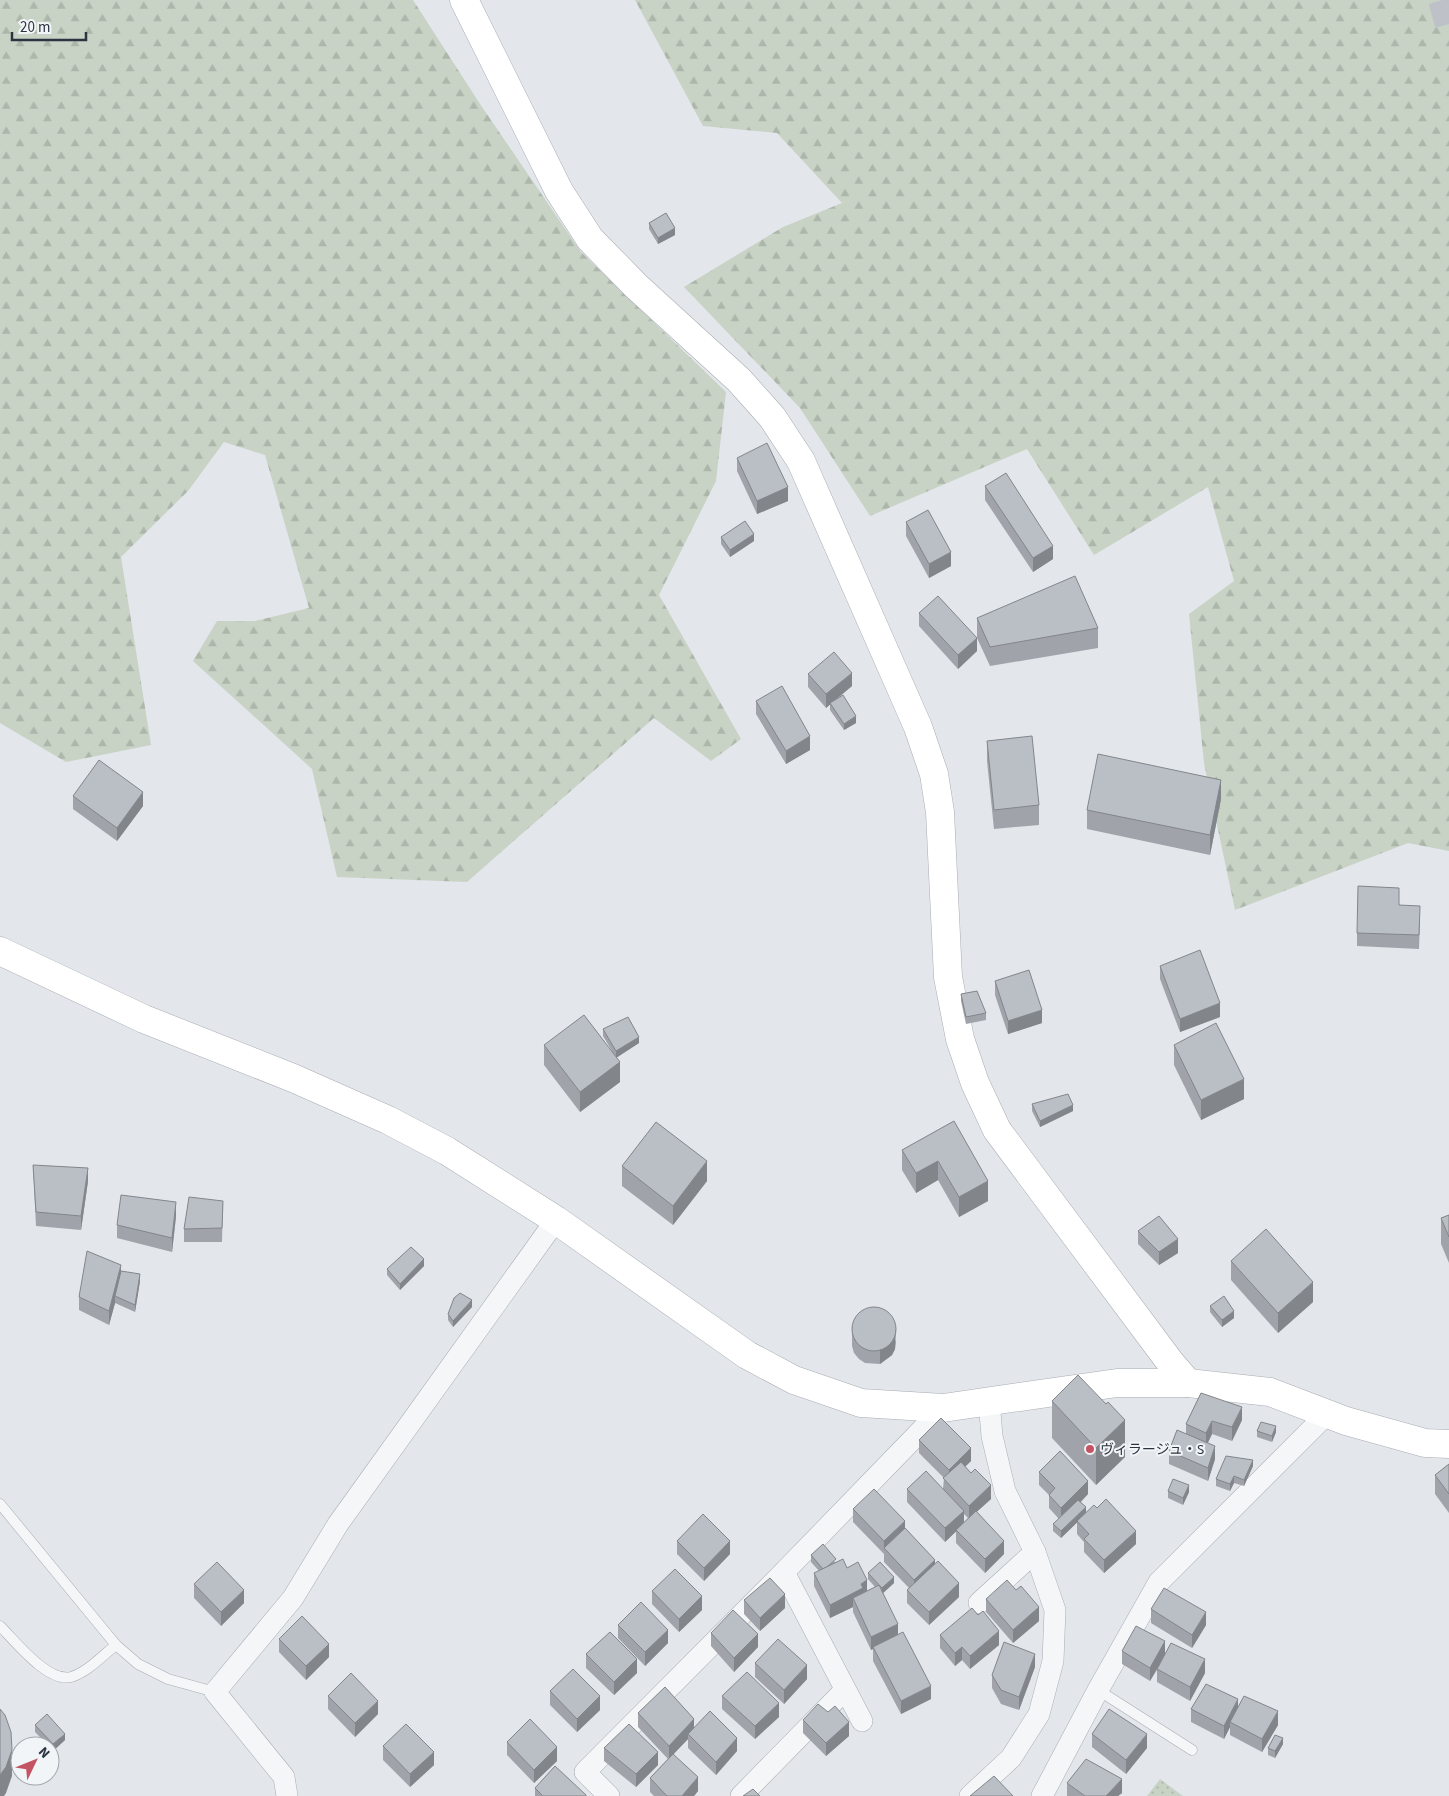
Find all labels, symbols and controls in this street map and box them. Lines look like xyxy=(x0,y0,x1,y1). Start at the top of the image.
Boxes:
scale bar xyxy=(12,10,86,42)
text: 20 m xyxy=(20,17,50,38)
place label: ヴィラージュ・S xyxy=(1100,1440,1204,1460)
marker: ヴィラージュ・S xyxy=(1084,1443,1096,1455)
north arrow xyxy=(10,1736,60,1786)
text: N xyxy=(33,1743,54,1763)

